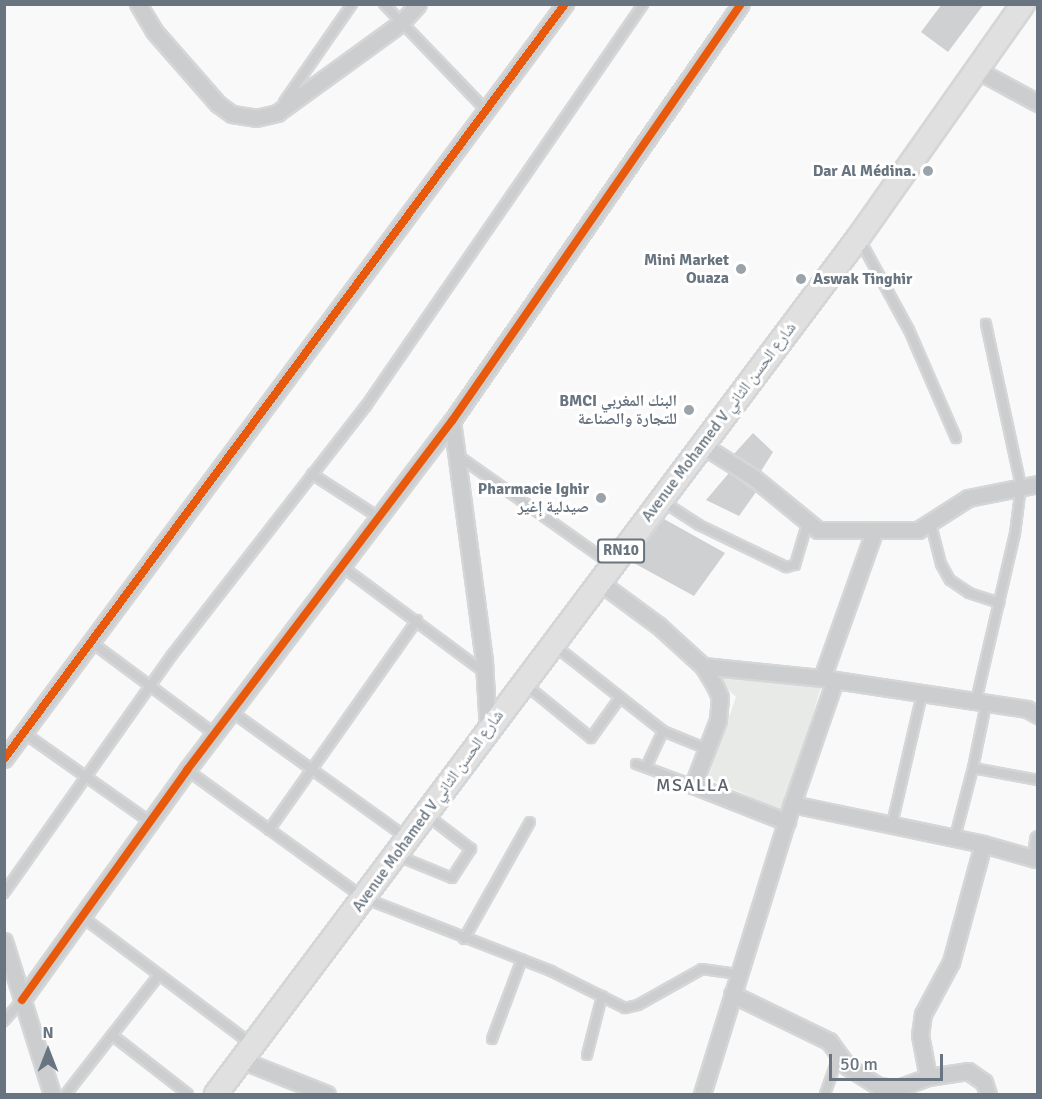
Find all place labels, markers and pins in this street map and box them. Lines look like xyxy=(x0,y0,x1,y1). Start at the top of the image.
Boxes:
place label: Dar Al Médina. xyxy=(813,161,916,181)
marker: Dar Al Médina. xyxy=(921,164,935,178)
place label: Mini Market Ouaza xyxy=(644,250,729,288)
marker: Mini Market Ouaza xyxy=(734,262,748,276)
place label: Aswak Tinghir xyxy=(813,269,912,289)
marker: Aswak Tinghir xyxy=(794,272,808,286)
place label: BMCI البنك المغربي للتجارة والصناعة xyxy=(559,391,677,429)
marker: BMCI البنك المغربي للتجارة والصناعة xyxy=(682,403,696,417)
place label: Pharmacie Ighir صيدلية إغير xyxy=(478,479,589,517)
marker: Pharmacie Ighir صيدلية إغير xyxy=(594,491,608,505)

